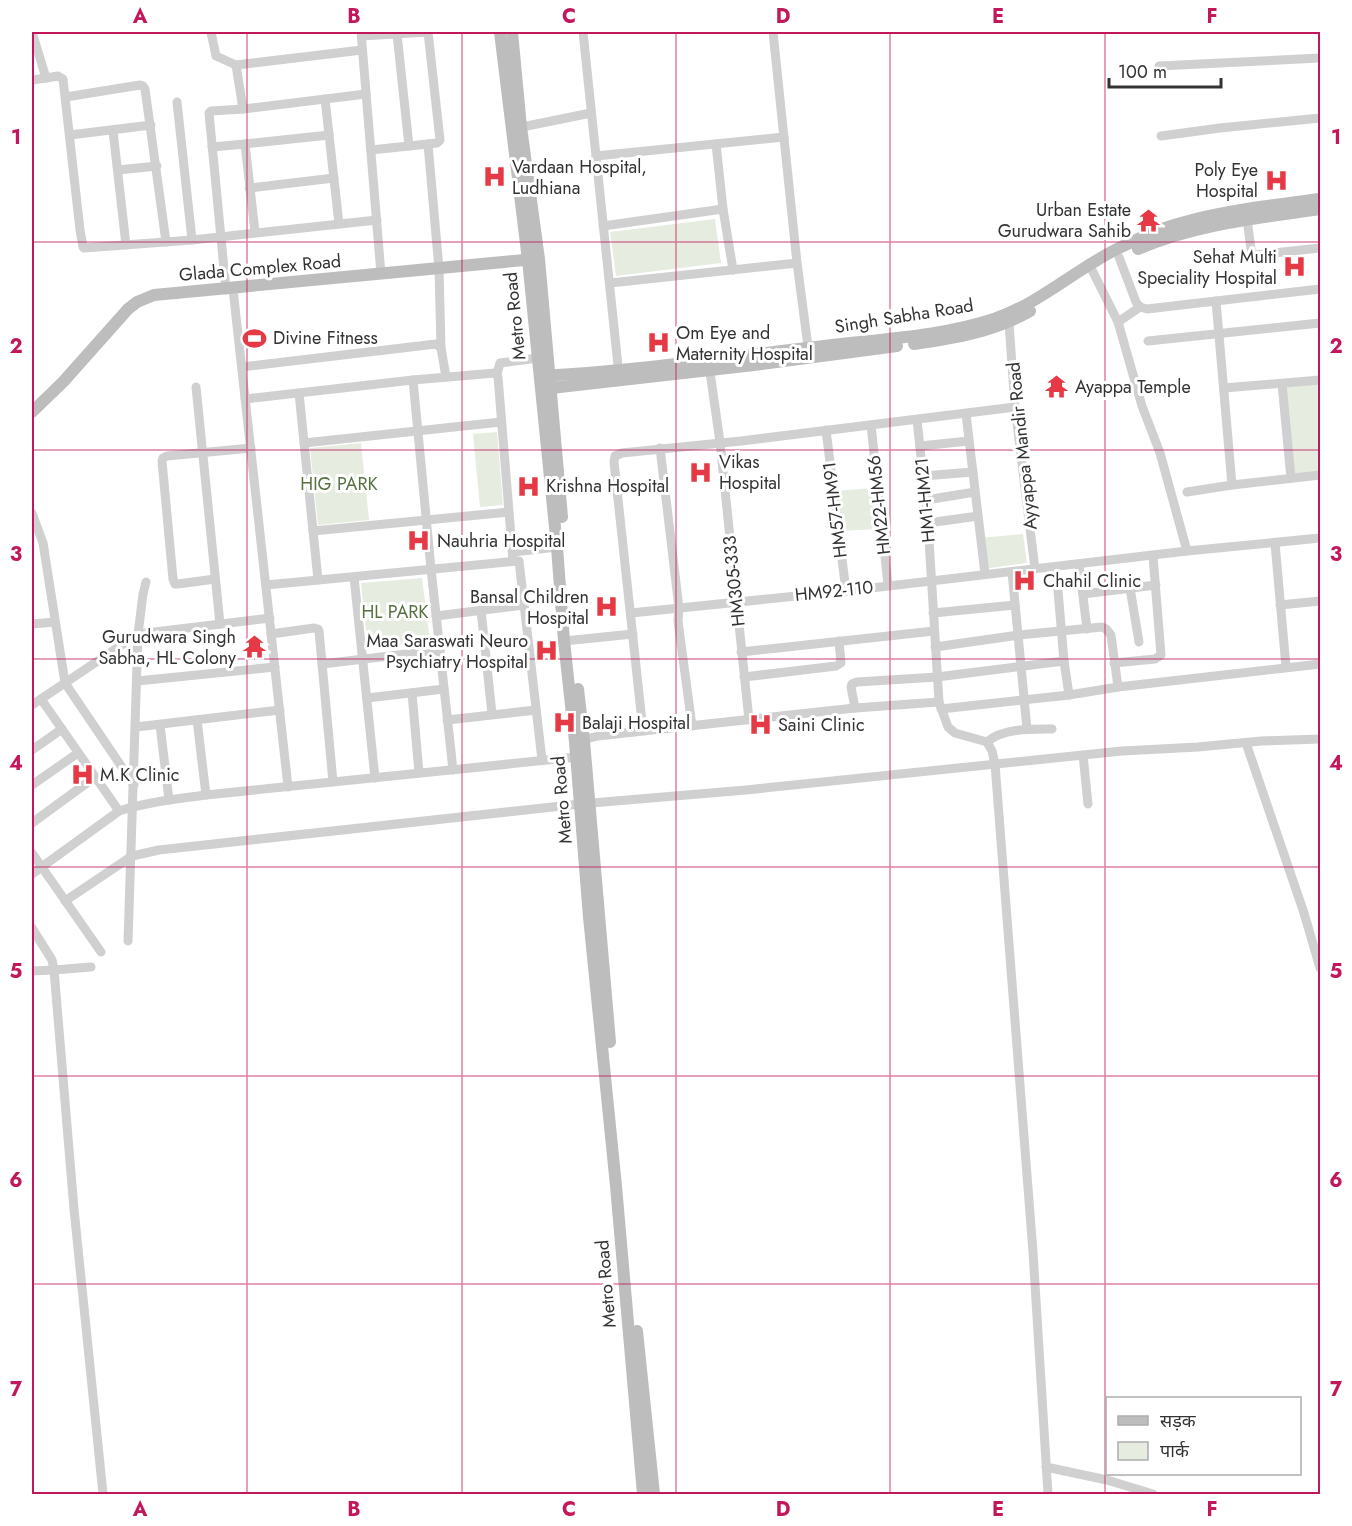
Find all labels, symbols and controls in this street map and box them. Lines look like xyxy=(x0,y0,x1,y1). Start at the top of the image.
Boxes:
text: A xyxy=(132,2,148,31)
text: B xyxy=(347,2,361,31)
text: C xyxy=(562,2,576,31)
text: D xyxy=(776,2,790,31)
text: E xyxy=(992,2,1004,31)
text: F xyxy=(1206,2,1218,31)
scale bar xyxy=(1109,51,1222,89)
text: 100 m xyxy=(1118,59,1167,85)
text: 1 xyxy=(11,123,21,152)
text: 1 xyxy=(1331,123,1341,152)
place label: Vardaan Hospital, Ludhiana xyxy=(512,154,647,201)
place label: Poly Eye Hospital xyxy=(1195,157,1258,204)
hospital icon: Vardaan Hospital, Ludhiana xyxy=(481,164,507,190)
hospital icon: Poly Eye Hospital xyxy=(1263,167,1289,193)
place label: Urban Estate Gurudwara Sahib xyxy=(998,197,1131,244)
temple icon: Urban Estate Gurudwara Sahib xyxy=(1136,207,1162,233)
place label: Sehat Multi Speciality Hospital xyxy=(1137,244,1277,291)
street label: Glada Complex Road xyxy=(178,248,342,288)
hospital icon: Sehat Multi Speciality Hospital xyxy=(1282,254,1308,280)
street label: Metro Road xyxy=(497,271,533,361)
street label: Singh Sabha Road xyxy=(833,292,975,340)
place label: Om Eye and Maternity Hospital xyxy=(676,320,813,367)
sports icon: Divine Fitness xyxy=(242,325,268,351)
place label: Divine Fitness xyxy=(273,325,378,351)
hospital icon: Om Eye and Maternity Hospital xyxy=(645,330,671,356)
text: 2 xyxy=(9,332,23,361)
text: 2 xyxy=(1329,332,1343,361)
street label: Ayyappa Mandir Road xyxy=(1000,361,1044,531)
temple icon: Ayappa Temple xyxy=(1044,374,1070,400)
place label: Ayappa Temple xyxy=(1075,374,1191,400)
place label: Vikas Hospital xyxy=(719,449,781,496)
street label: HM22-HM56 xyxy=(861,454,897,556)
street label: HM1-HM21 xyxy=(908,456,942,544)
hospital icon: Vikas Hospital xyxy=(688,459,714,485)
street label: HM57-HM91 xyxy=(816,460,854,560)
park label: HIG PARK xyxy=(300,471,379,497)
hospital icon: Krishna Hospital xyxy=(515,473,541,499)
place label: Krishna Hospital xyxy=(546,473,669,499)
hospital icon: Nauhria Hospital xyxy=(406,528,432,554)
place label: Nauhria Hospital xyxy=(437,528,565,554)
street label: HM305-333 xyxy=(716,534,752,628)
text: 3 xyxy=(10,540,22,569)
text: 3 xyxy=(1330,540,1342,569)
hospital icon: Chahil Clinic xyxy=(1012,568,1038,594)
place label: Chahil Clinic xyxy=(1043,568,1141,594)
street label: HM92-110 xyxy=(793,574,875,608)
place label: Bansal Children Hospital xyxy=(470,584,589,631)
hospital icon: Bansal Children Hospital xyxy=(594,594,620,620)
park label: HL PARK xyxy=(361,599,429,625)
place label: Gurudwara Singh Sabha, HL Colony xyxy=(98,624,236,671)
place label: Maa Saraswati Neuro Psychiatry Hospital xyxy=(366,628,528,675)
temple icon: Gurudwara Singh Sabha, HL Colony xyxy=(241,634,267,660)
hospital icon: Maa Saraswati Neuro Psychiatry Hospital xyxy=(533,638,559,664)
hospital icon: Balaji Hospital xyxy=(551,710,577,736)
place label: Balaji Hospital xyxy=(582,710,690,736)
hospital icon: Saini Clinic xyxy=(747,712,773,738)
place label: Saini Clinic xyxy=(778,712,865,738)
text: 4 xyxy=(9,749,23,778)
text: 4 xyxy=(1329,749,1343,778)
street label: Metro Road xyxy=(545,755,579,845)
hospital icon: M.K Clinic xyxy=(69,762,95,788)
place label: M.K Clinic xyxy=(100,762,179,788)
text: 5 xyxy=(10,957,23,986)
text: 5 xyxy=(1330,957,1343,986)
text: 6 xyxy=(9,1166,23,1195)
text: 6 xyxy=(1329,1166,1343,1195)
street label: Metro Road xyxy=(589,1239,623,1329)
text: 7 xyxy=(10,1375,23,1404)
text: 7 xyxy=(1330,1375,1343,1404)
legend xyxy=(1106,1397,1301,1475)
text: सड़क xyxy=(1160,1408,1197,1434)
text: पार्क xyxy=(1160,1438,1190,1464)
text: A xyxy=(132,1495,148,1524)
text: B xyxy=(347,1495,361,1524)
text: C xyxy=(562,1495,576,1524)
text: D xyxy=(776,1495,790,1524)
text: E xyxy=(992,1495,1004,1524)
text: F xyxy=(1206,1495,1218,1524)

